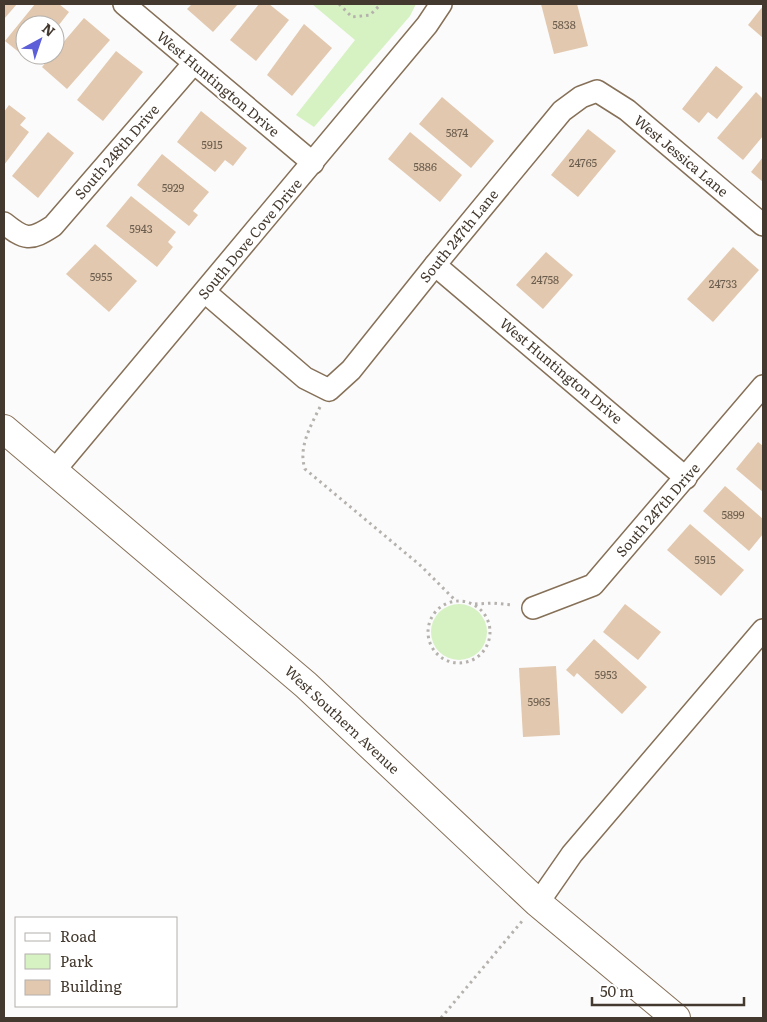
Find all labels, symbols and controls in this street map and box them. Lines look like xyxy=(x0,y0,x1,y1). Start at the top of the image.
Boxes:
north arrow xyxy=(15,15,65,65)
house number: 5838 xyxy=(552,16,576,32)
text: N xyxy=(38,18,60,41)
street label: West Huntington Drive xyxy=(153,26,284,141)
street label: South 248th Drive xyxy=(69,100,163,203)
street label: West Jessica Lane xyxy=(630,110,733,201)
house number: 5874 xyxy=(446,124,468,140)
house number: 5915 xyxy=(201,136,223,152)
house number: 24765 xyxy=(569,154,598,170)
house number: 5886 xyxy=(413,158,437,174)
street label: South Dove Cove Drive xyxy=(193,174,306,303)
house number: 5929 xyxy=(162,179,184,195)
street label: South 247th Lane xyxy=(414,185,502,286)
house number: 5943 xyxy=(129,220,153,236)
house number: 5955 xyxy=(90,268,113,284)
house number: 24758 xyxy=(531,271,559,287)
house number: 24733 xyxy=(709,275,737,291)
street label: West Huntington Drive xyxy=(496,313,627,428)
street label: South 247th Drive xyxy=(611,458,704,561)
house number: 5899 xyxy=(721,506,745,522)
house number: 5915 xyxy=(694,551,716,567)
street label: West Southern Avenue xyxy=(281,661,405,778)
house number: 5953 xyxy=(595,666,617,682)
house number: 5965 xyxy=(528,693,551,709)
legend xyxy=(15,917,178,1007)
text: Road xyxy=(60,924,96,947)
text: Park xyxy=(60,949,94,972)
text: Building xyxy=(60,974,122,997)
scale bar xyxy=(592,974,744,1006)
text: 50 m xyxy=(600,979,634,1002)

